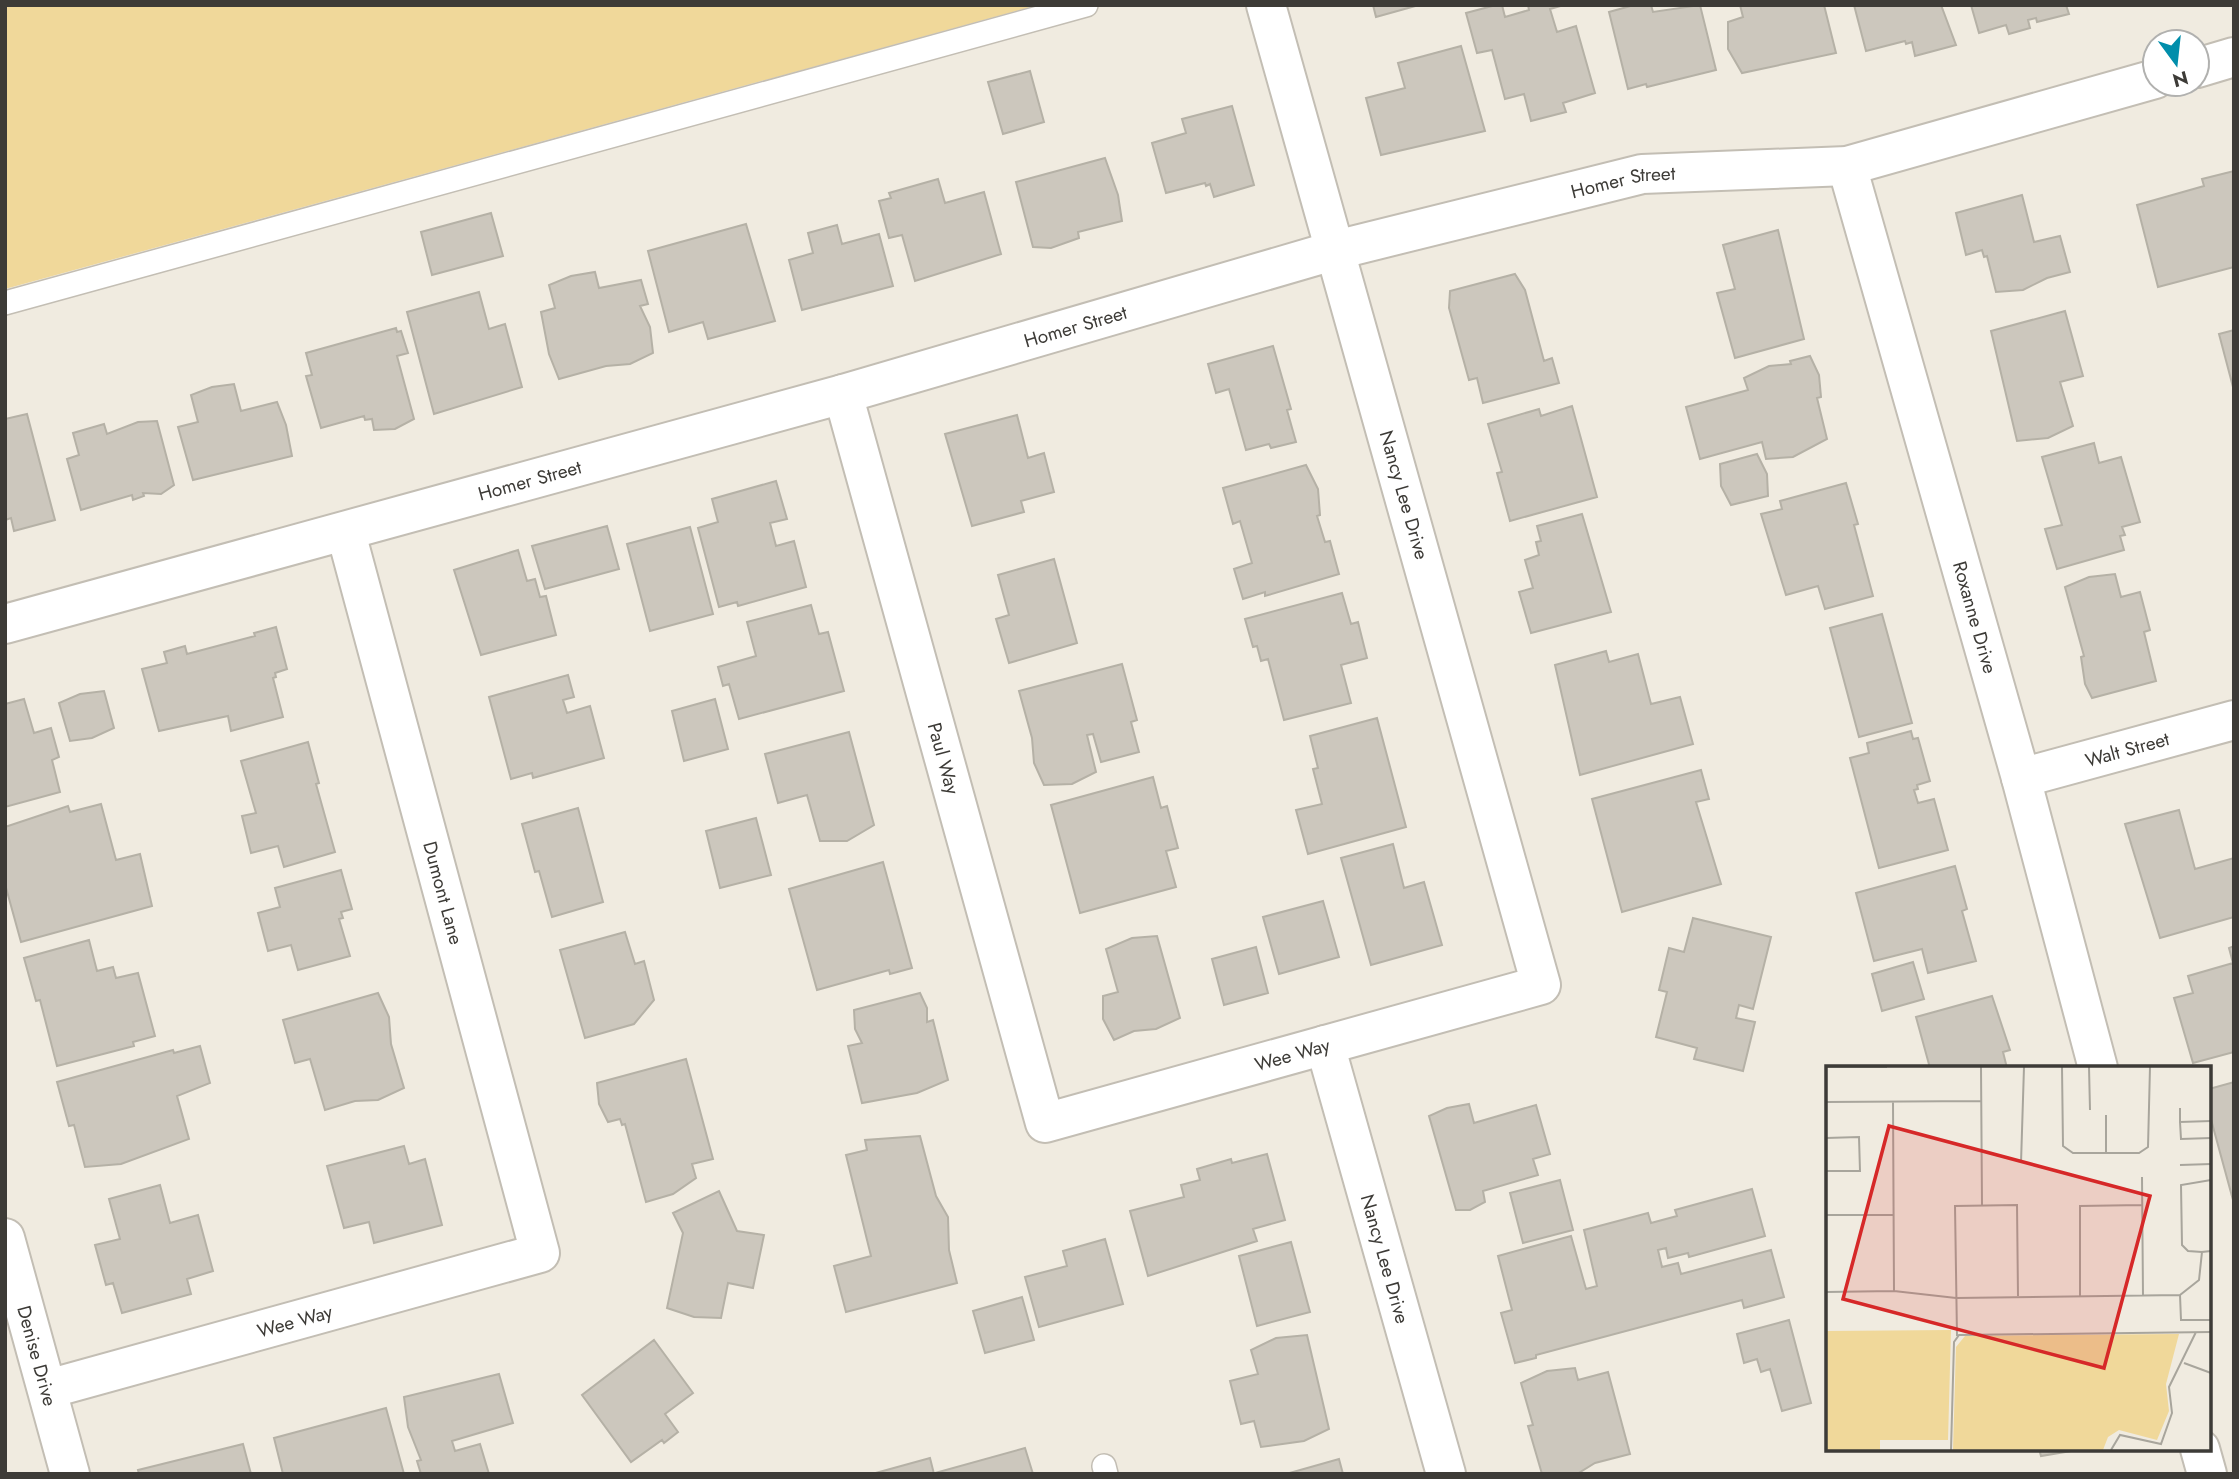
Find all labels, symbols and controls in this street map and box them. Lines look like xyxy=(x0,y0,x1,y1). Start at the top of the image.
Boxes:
north arrow xyxy=(2141,28,2211,98)
text: N xyxy=(2169,64,2191,94)
street label: Homer Street xyxy=(1568,159,1676,205)
street label: Homer Street xyxy=(1021,298,1130,354)
street label: Nancy Lee Drive xyxy=(1373,427,1435,563)
street label: Homer Street xyxy=(475,453,585,507)
street label: Roxanne Drive xyxy=(1946,558,2004,677)
street label: Paul Way xyxy=(921,719,967,798)
street label: Walt Street xyxy=(2082,725,2173,773)
street label: Dumont Lane xyxy=(416,838,470,948)
street label: Wee Way xyxy=(1251,1031,1333,1078)
inset map xyxy=(1826,1066,2211,1451)
street label: Nancy Lee Drive xyxy=(1354,1191,1416,1327)
street label: Wee Way xyxy=(254,1297,336,1344)
street label: Denise Drive xyxy=(11,1302,64,1409)

